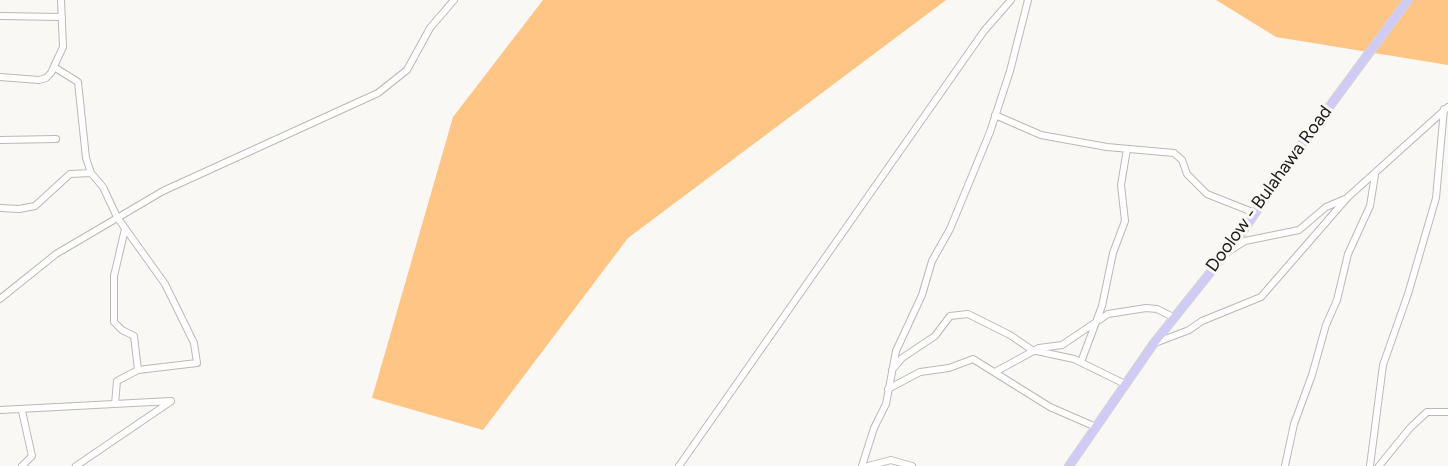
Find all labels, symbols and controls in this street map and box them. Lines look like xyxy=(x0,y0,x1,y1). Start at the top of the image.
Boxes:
street label: Doolow - Bulahawa Road xyxy=(1201,102,1337,276)

